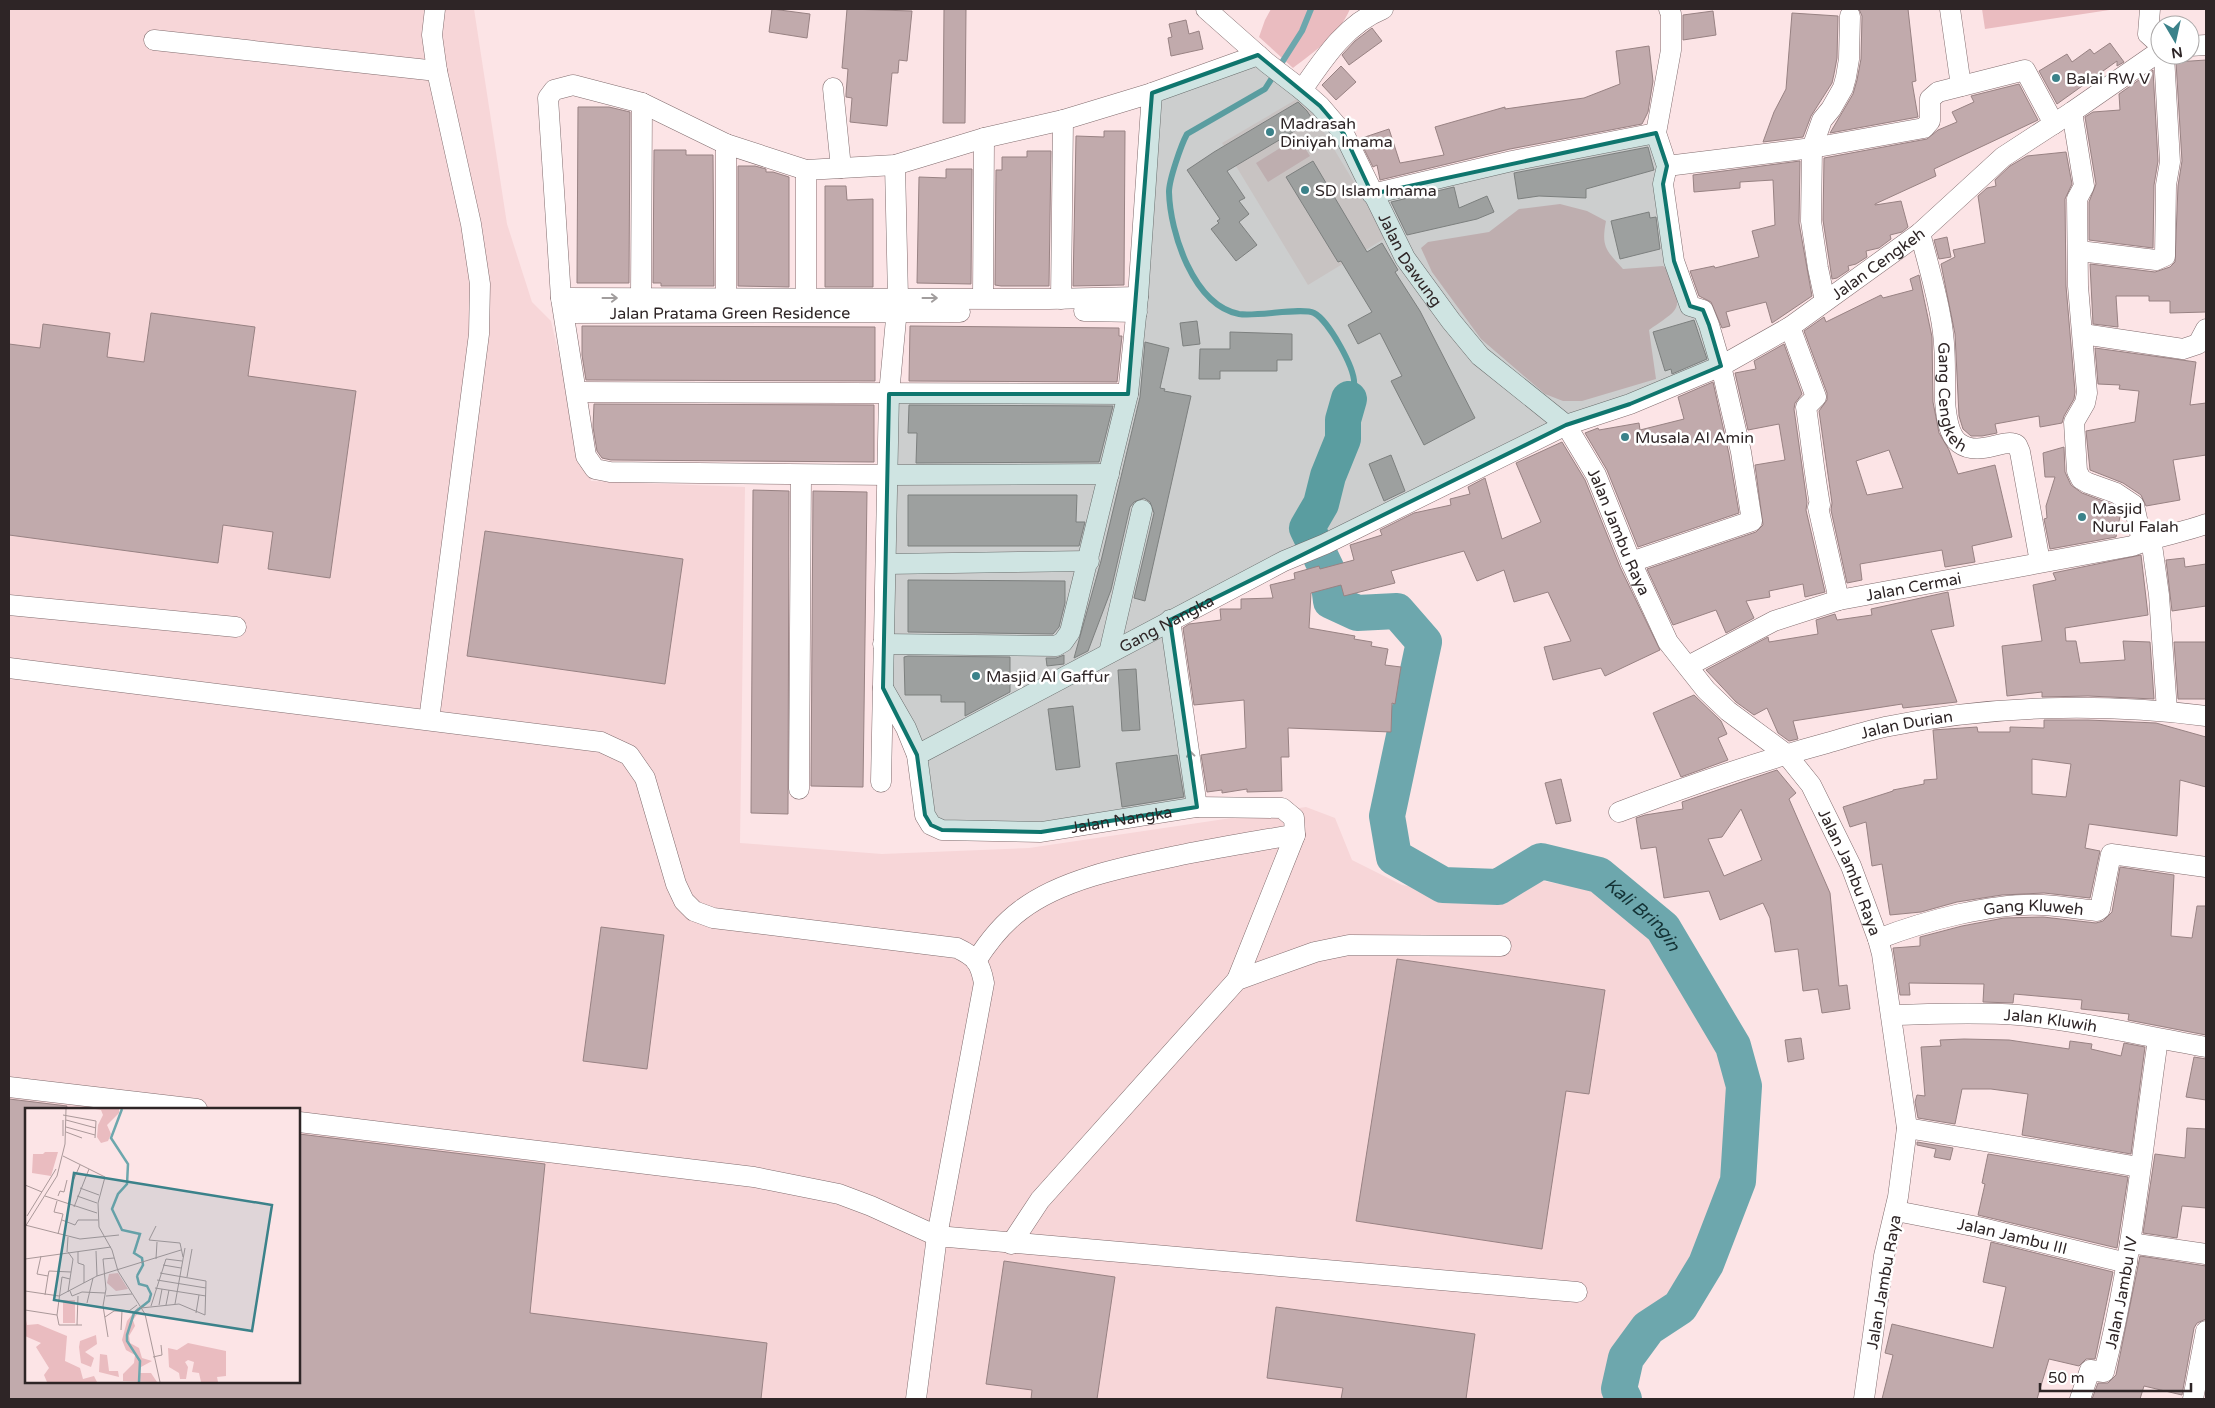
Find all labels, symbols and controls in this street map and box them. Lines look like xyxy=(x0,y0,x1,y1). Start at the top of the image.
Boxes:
north arrow xyxy=(2150,15,2200,65)
text: N xyxy=(2170,43,2184,62)
place label: Balai RW V xyxy=(2066,69,2150,89)
marker: Balai RW V xyxy=(2050,72,2062,84)
place label: Madrasah Diniyah Imama xyxy=(1280,114,1393,152)
marker: Madrasah Diniyah Imama xyxy=(1264,126,1276,138)
place label: SD Islam Imama xyxy=(1315,181,1437,201)
marker: SD Islam Imama xyxy=(1299,184,1311,196)
street label: Jalan Dawung xyxy=(1373,210,1446,311)
street label: Jalan Cengkeh xyxy=(1828,224,1929,305)
one-way arrow xyxy=(602,293,618,303)
one-way arrow xyxy=(922,293,938,303)
street label: Jalan Pratama Green Residence xyxy=(610,303,850,324)
street label: Gang Cengkeh xyxy=(1933,342,1970,457)
place label: Musala Al Amin xyxy=(1635,428,1754,448)
marker: Musala Al Amin xyxy=(1619,431,1631,443)
street label: Jalan Jambu Raya xyxy=(1583,464,1654,599)
place label: Masjid Nurul Falah xyxy=(2092,499,2179,537)
marker: Masjid Nurul Falah xyxy=(2076,511,2088,523)
street label: Jalan Cermai xyxy=(1864,569,1963,606)
street label: Gang Nangka xyxy=(1116,591,1218,657)
place label: Masjid Al Gaffur xyxy=(986,667,1110,687)
marker: Masjid Al Gaffur xyxy=(970,670,982,682)
street label: Jalan Durian xyxy=(1858,707,1954,744)
one-way arrow xyxy=(1185,751,1195,767)
street label: Jalan Nangka xyxy=(1069,802,1174,838)
street label: Jalan Jambu Raya xyxy=(1813,806,1885,939)
water label: Kali Bringin xyxy=(1600,873,1686,956)
street label: Gang Kluweh xyxy=(1982,896,2085,920)
street label: Jalan Kluwih xyxy=(2003,1005,2099,1037)
inset map xyxy=(25,1108,300,1383)
street label: Jalan Jambu Raya xyxy=(1862,1213,1906,1351)
street label: Jalan Jambu III xyxy=(1956,1214,2069,1259)
street label: Jalan Jambu IV xyxy=(2101,1235,2142,1351)
scale bar xyxy=(2040,1360,2191,1392)
text: 50 m xyxy=(2048,1369,2085,1387)

